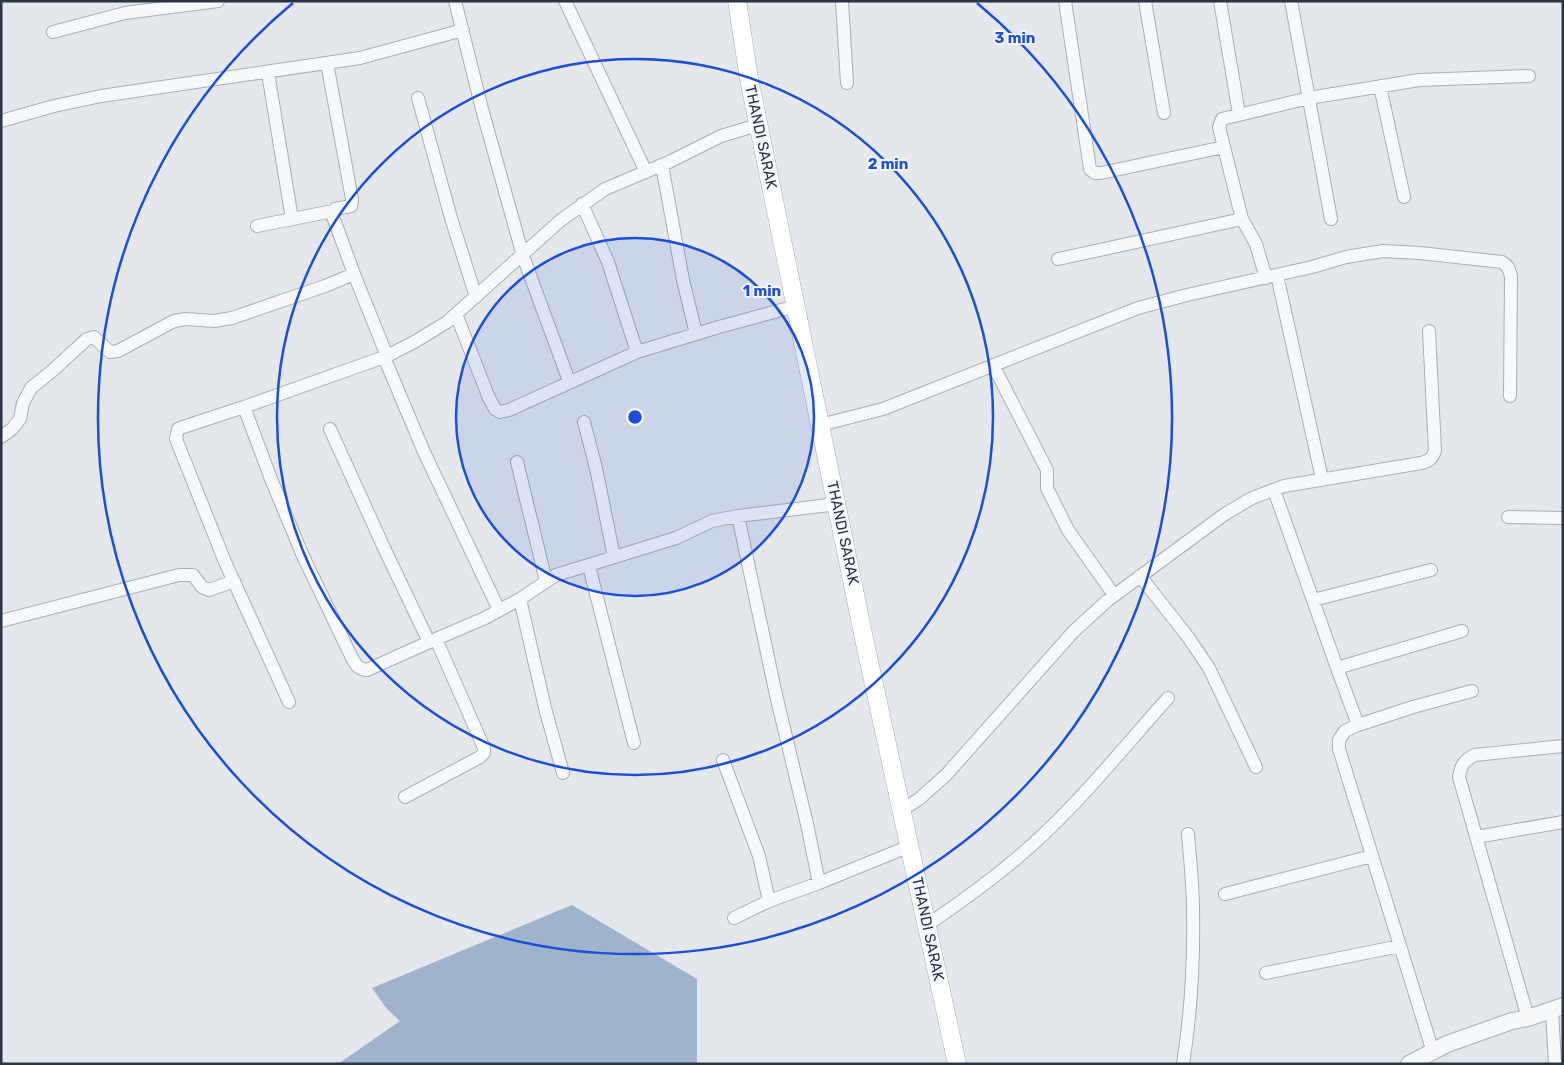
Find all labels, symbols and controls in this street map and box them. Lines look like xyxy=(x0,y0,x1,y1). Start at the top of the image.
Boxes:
text: 3 min xyxy=(995,29,1035,47)
street label: THANDI SARAK xyxy=(741,83,781,191)
text: 2 min xyxy=(868,155,908,173)
text: 1 min xyxy=(743,282,781,300)
centre of rings xyxy=(626,408,644,426)
street label: THANDI SARAK xyxy=(823,479,863,587)
street label: THANDI SARAK xyxy=(908,875,948,983)

